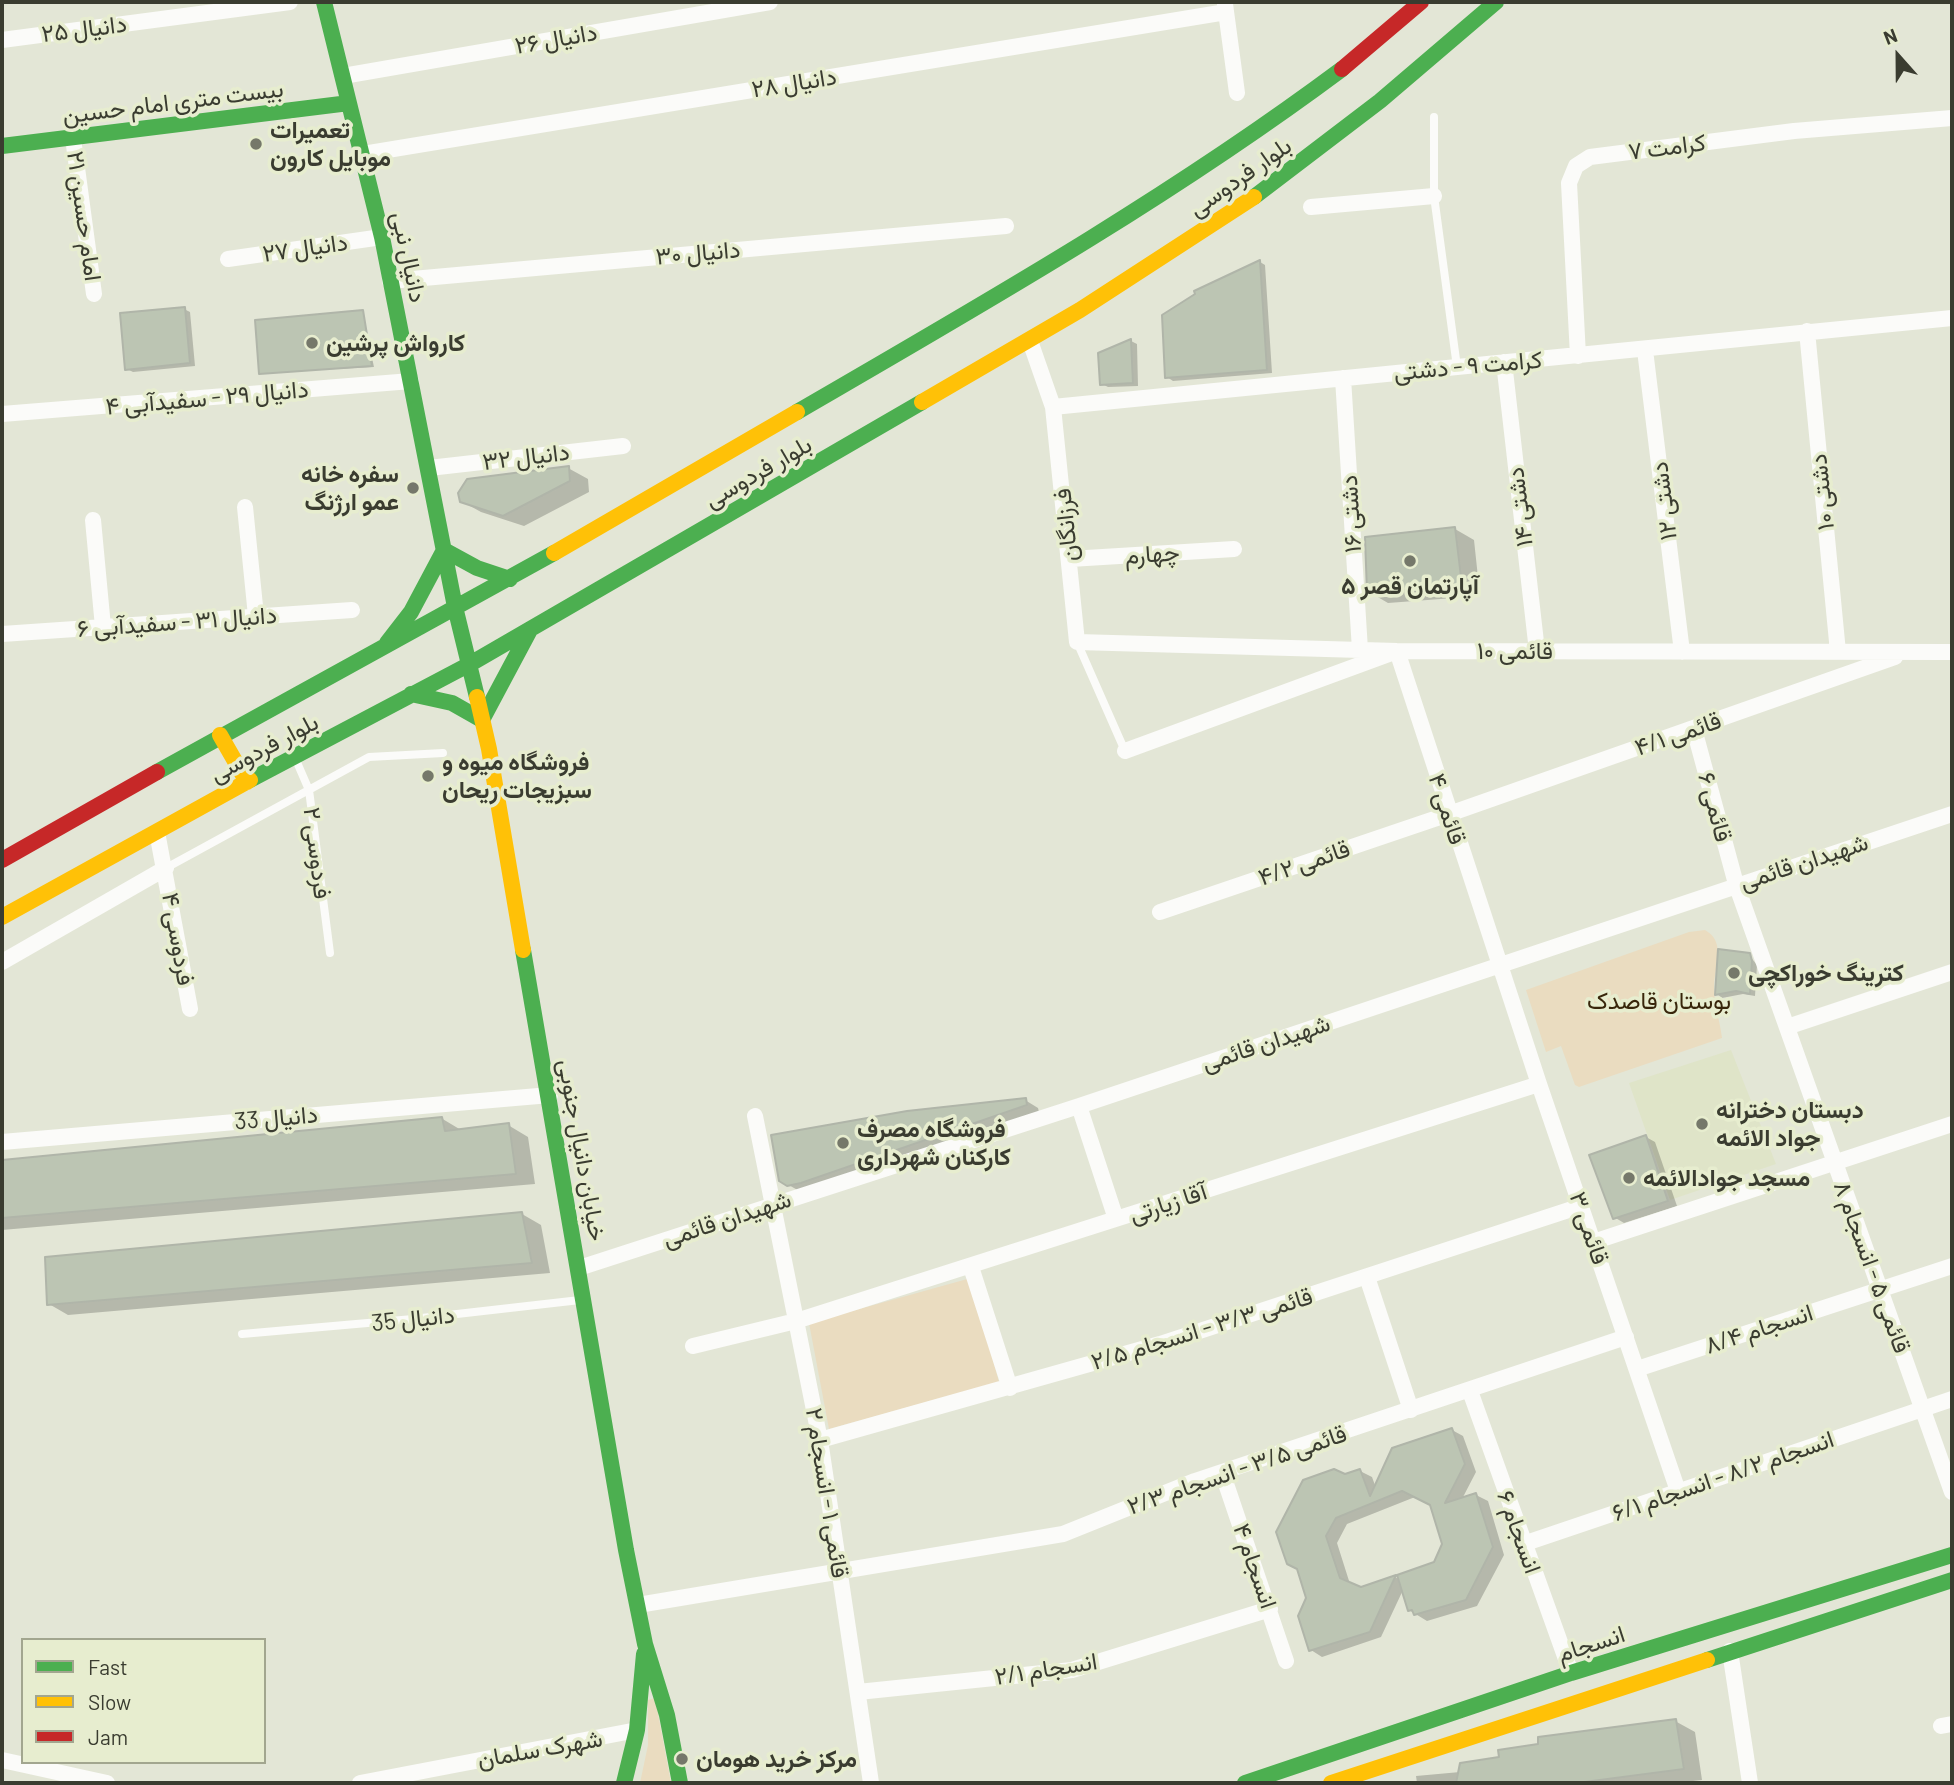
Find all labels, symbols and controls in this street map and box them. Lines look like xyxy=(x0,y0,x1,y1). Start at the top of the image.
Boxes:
street label: دانیال ۲۵ xyxy=(40,9,128,49)
street label: دانیال ۲۶ xyxy=(512,18,600,60)
north arrow xyxy=(1863,21,1933,91)
text: N xyxy=(1880,23,1900,49)
street label: دانیال ۲۸ xyxy=(749,62,839,104)
street label: بیست متری امام حسین xyxy=(61,74,285,130)
place label: تعمیرات موبایل کارون xyxy=(270,116,391,172)
street label: کرامت ۷ xyxy=(1627,128,1707,166)
street label: بلوار فردوسی xyxy=(1183,131,1297,223)
marker: تعمیرات موبایل کارون xyxy=(248,136,264,152)
street label: امام حسین ۲۱ xyxy=(61,149,107,283)
street label: دانیال نبی xyxy=(385,209,433,305)
street label: دانیال ۲۷ xyxy=(261,228,349,268)
street label: دانیال ۳۰ xyxy=(654,235,742,271)
place label: کارواش پرشین xyxy=(326,329,465,357)
marker: کارواش پرشین xyxy=(304,335,320,351)
street label: کرامت ۹ - دشتی xyxy=(1393,345,1543,387)
street label: دانیال ۲۹ - سفیدآبی ۴ xyxy=(104,375,310,421)
street label: بلوار فردوسی xyxy=(699,430,817,514)
street label: دانیال ۳۲ xyxy=(481,437,571,477)
street label: دشتی ۱۰ xyxy=(1804,452,1840,532)
place label: سفره خانه عمو ارژنگ xyxy=(301,460,399,516)
street label: دشتی ۱۲ xyxy=(1645,460,1683,542)
street label: دشتی ۱۴ xyxy=(1501,466,1539,548)
street label: دشتی ۱۶ xyxy=(1335,474,1367,554)
marker: سفره خانه عمو ارژنگ xyxy=(405,480,421,496)
street label: فرزانگان xyxy=(1048,487,1084,563)
street label: چهارم xyxy=(1124,538,1180,570)
marker: آپارتمان قصر ۵ xyxy=(1402,553,1418,569)
place label: آپارتمان قصر ۵ xyxy=(1341,572,1479,600)
street label: دانیال ۳۱ - سفیدآبی ۶ xyxy=(76,601,278,643)
street label: قائمی ۱۰ xyxy=(1477,637,1553,665)
street label: قائمی ۴/۱ xyxy=(1631,706,1725,762)
street label: بلوار فردوسی xyxy=(205,707,323,789)
place label: فروشگاه میوه و سبزیجات ریحان xyxy=(442,748,592,804)
marker: فروشگاه میوه و سبزیجات ریحان xyxy=(420,768,436,784)
street label: قائمی ۶ xyxy=(1692,769,1738,845)
street label: قائمی ۴ xyxy=(1422,770,1472,848)
street label: فردوسی ۲ xyxy=(297,805,337,901)
street label: شهیدان قائمی xyxy=(1736,828,1872,896)
street label: قائمی ۴/۲ xyxy=(1254,834,1354,892)
street label: فردوسی ۴ xyxy=(156,890,200,988)
place label: کترینگ خوراکچی xyxy=(1748,959,1904,987)
marker: کترینگ خوراکچی xyxy=(1726,965,1742,981)
park label: بوستان قاصدک xyxy=(1587,987,1731,1015)
street label: شهیدان قائمی xyxy=(1198,1009,1334,1077)
street label: خیابان دانیال جنوبی xyxy=(552,1057,612,1243)
place label: دبستان دخترانه جواد الائمه xyxy=(1716,1096,1864,1152)
street label: دانیال 33 xyxy=(233,1100,319,1136)
place label: فروشگاه مصرف کارکنان شهرداری xyxy=(857,1115,1011,1171)
marker: دبستان دخترانه جواد الائمه xyxy=(1694,1116,1710,1132)
marker: فروشگاه مصرف کارکنان شهرداری xyxy=(835,1135,851,1151)
place label: مسجد جوادالائمه xyxy=(1643,1164,1810,1192)
marker: مسجد جوادالائمه xyxy=(1621,1170,1637,1186)
street label: آقا زیارتی xyxy=(1126,1177,1210,1229)
street label: قائمی ۵ - انسجام ۸ xyxy=(1828,1177,1916,1357)
street label: شهیدان قائمی xyxy=(659,1185,795,1253)
street label: قائمی ۳ xyxy=(1563,1188,1615,1268)
street label: قائمی ۳/۳ - انسجام ۲/۵ xyxy=(1088,1282,1316,1376)
street label: انسجام ۸/۴ xyxy=(1701,1298,1817,1360)
street label: دانیال 35 xyxy=(370,1300,456,1338)
street label: قائمی ۱ - انسجام ۲ xyxy=(799,1406,855,1580)
street label: قائمی ۳/۵ - انسجام ۲/۳ xyxy=(1124,1419,1350,1521)
street label: انسجام ۸/۲ - انسجام ۶/۱ xyxy=(1608,1425,1838,1527)
street label: انسجام ۶ xyxy=(1491,1487,1547,1577)
street label: انسجام ۴ xyxy=(1227,1520,1283,1612)
street label: انسجام xyxy=(1553,1620,1629,1668)
legend xyxy=(21,1638,266,1764)
street label: انسجام ۲/۱ xyxy=(993,1647,1099,1691)
text: Fast xyxy=(88,1654,128,1679)
text: Slow xyxy=(88,1689,131,1714)
text: Jam xyxy=(88,1724,128,1749)
street label: شهرک سلمان xyxy=(475,1724,605,1774)
place label: مرکز خرید هومان xyxy=(696,1745,857,1773)
marker: مرکز خرید هومان xyxy=(674,1751,690,1767)

